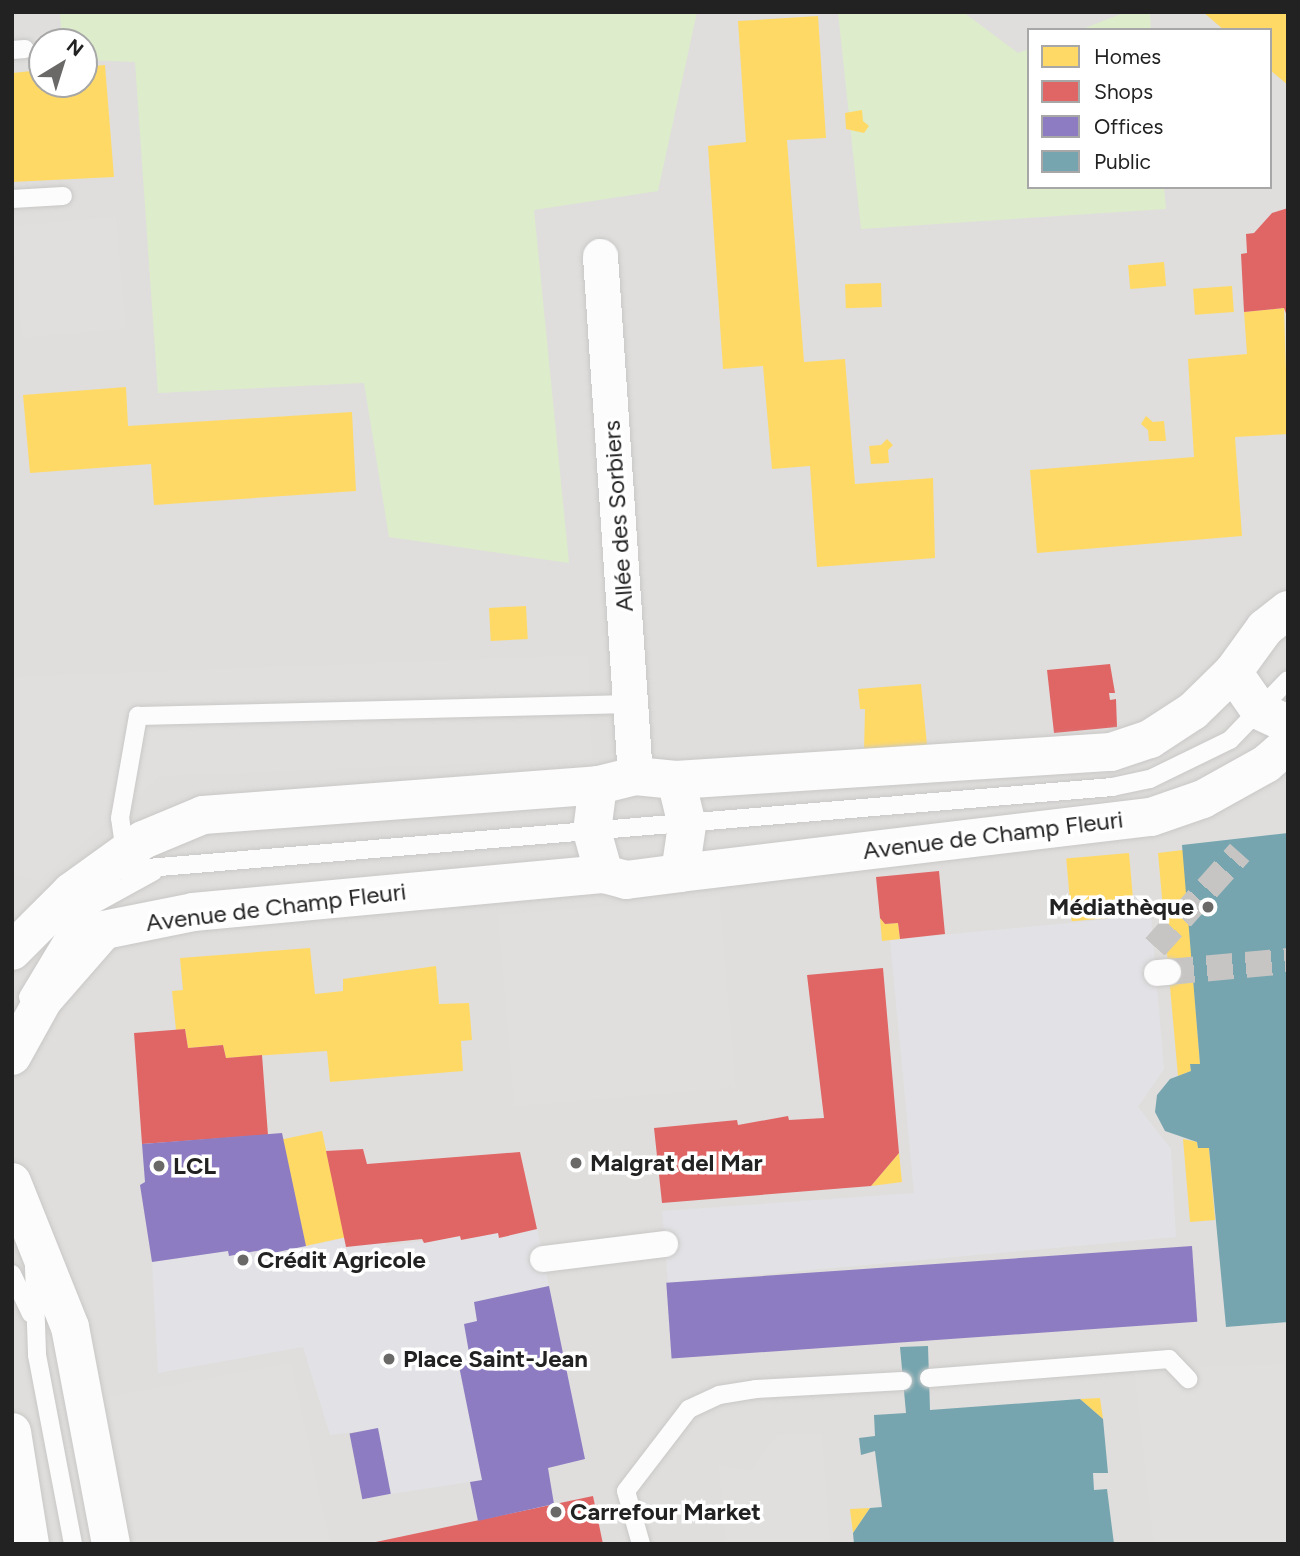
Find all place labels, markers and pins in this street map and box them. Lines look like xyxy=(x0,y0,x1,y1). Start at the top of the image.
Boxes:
place label: Médiathèque xyxy=(1049,893,1194,921)
marker: Médiathèque xyxy=(1200,899,1216,915)
place label: Malgrat del Mar xyxy=(590,1149,763,1177)
place label: LCL xyxy=(173,1152,216,1180)
marker: Malgrat del Mar xyxy=(568,1155,584,1171)
marker: LCL xyxy=(151,1158,167,1174)
place label: Crédit Agricole xyxy=(257,1246,426,1274)
marker: Crédit Agricole xyxy=(235,1252,251,1268)
place label: Place Saint-Jean xyxy=(403,1345,588,1373)
marker: Place Saint-Jean xyxy=(381,1351,397,1367)
place label: Carrefour Market xyxy=(570,1498,761,1526)
marker: Carrefour Market xyxy=(548,1504,564,1520)

